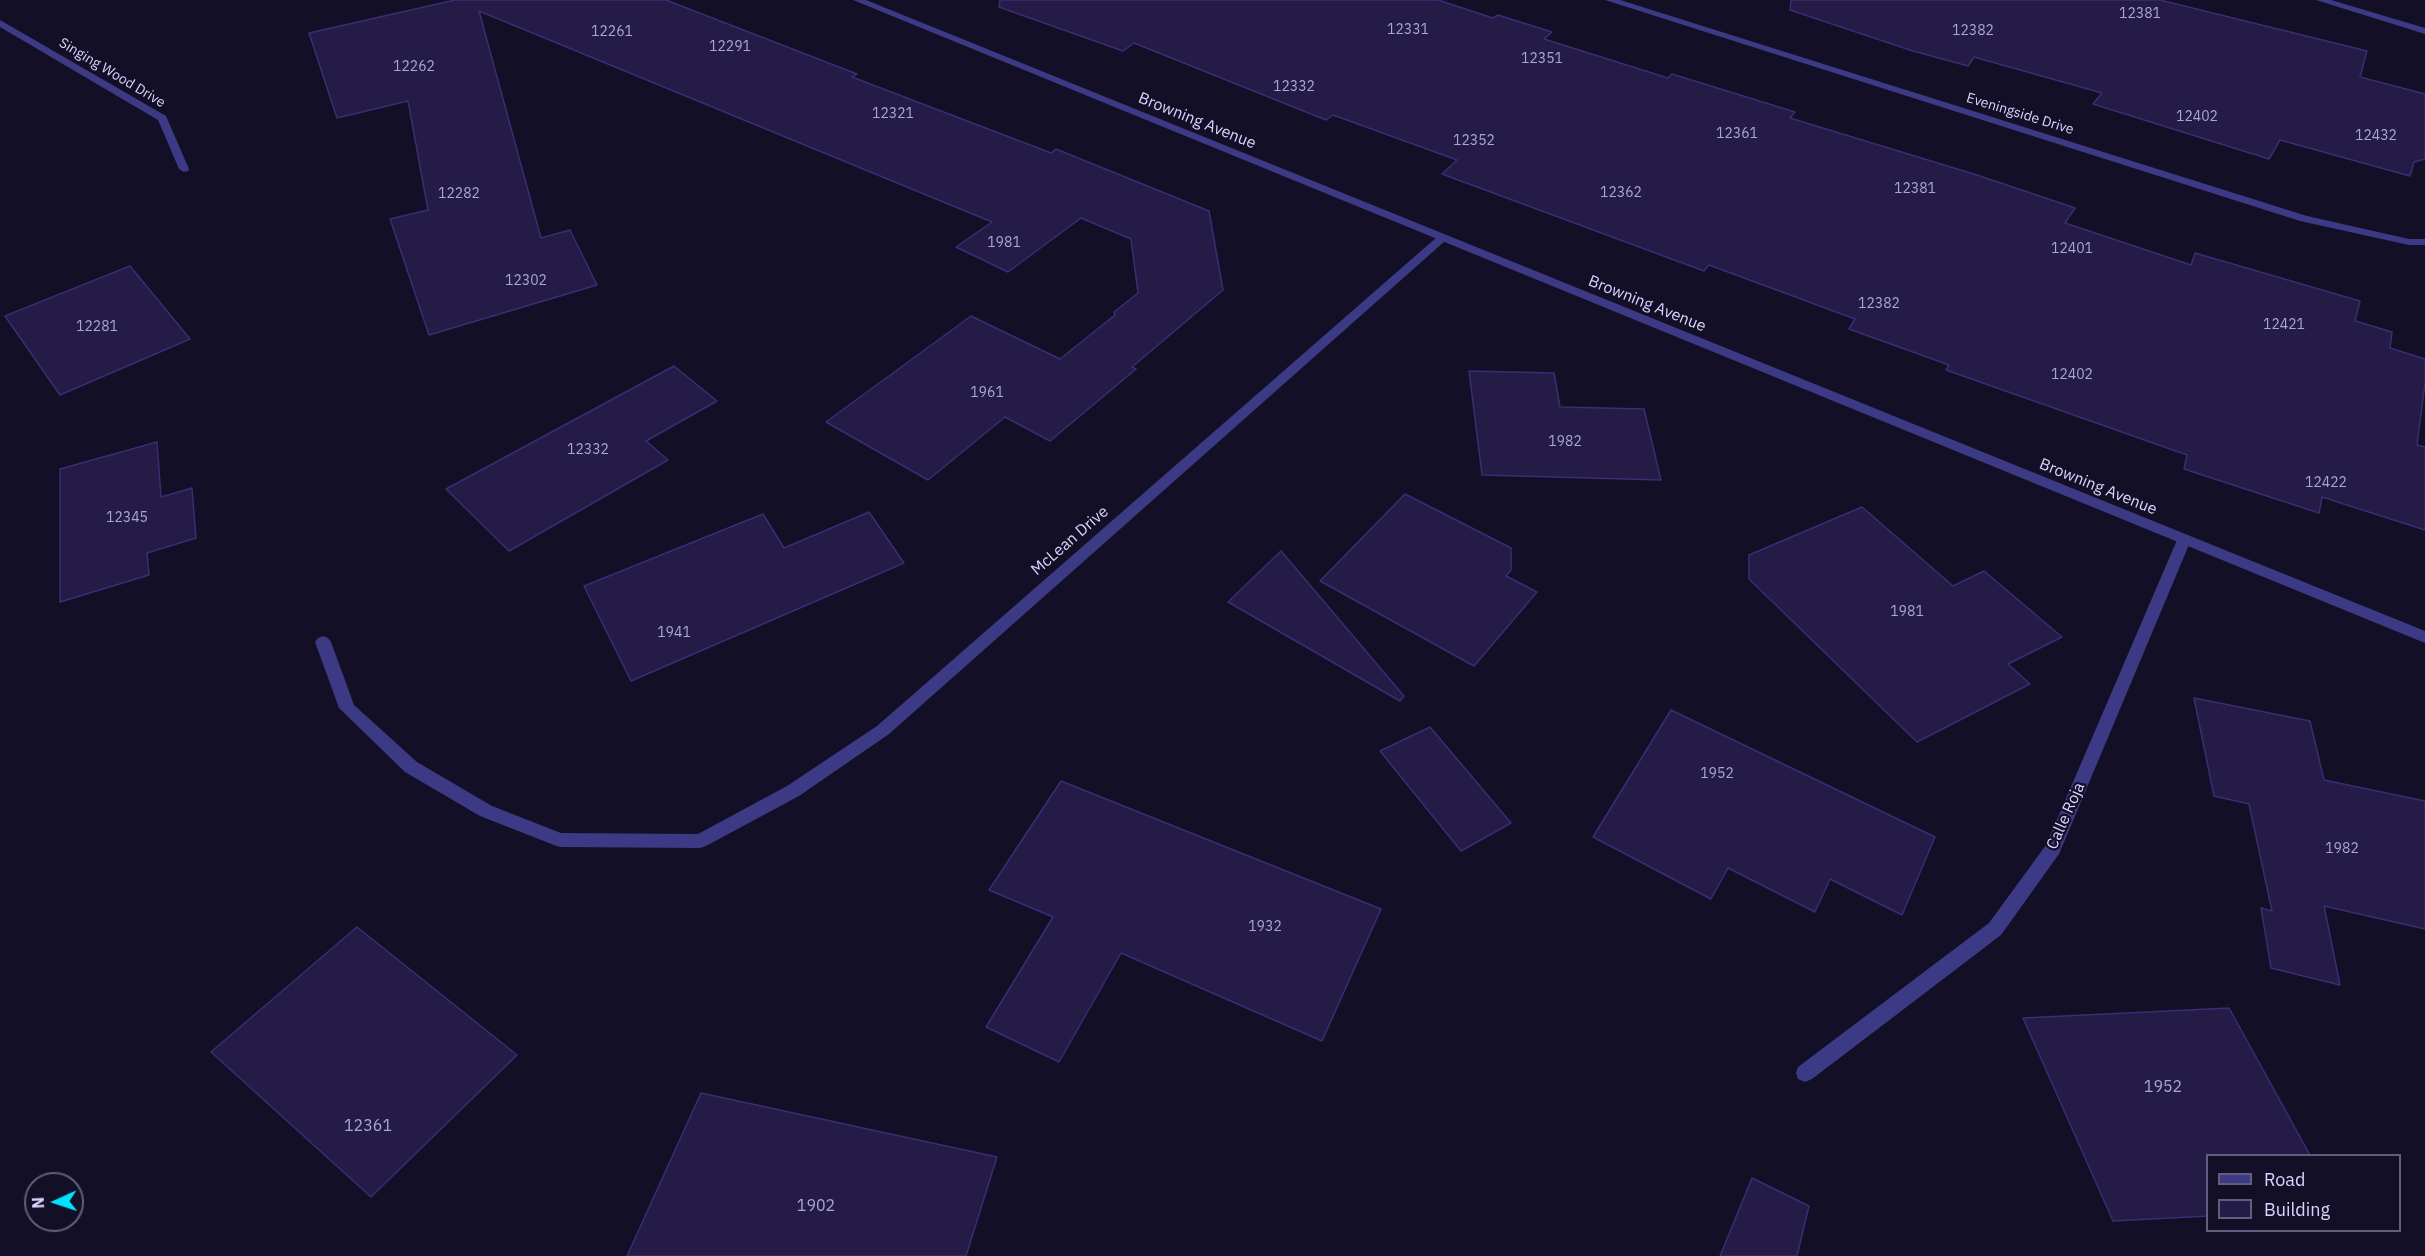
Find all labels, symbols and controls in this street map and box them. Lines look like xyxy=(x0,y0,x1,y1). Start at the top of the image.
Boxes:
house number: 12381 xyxy=(2119,6,2161,22)
house number: 12331 xyxy=(1387,22,1429,38)
house number: 12382 xyxy=(1952,23,1994,39)
house number: 12261 xyxy=(591,24,633,40)
street label: Singing Wood Drive xyxy=(56,35,168,111)
house number: 12291 xyxy=(709,39,751,55)
house number: 12351 xyxy=(1521,51,1563,67)
house number: 12262 xyxy=(393,59,435,75)
house number: 12332 xyxy=(1273,79,1315,95)
street label: Browning Avenue xyxy=(1135,89,1259,153)
street label: Eveningside Drive xyxy=(1964,90,2076,138)
house number: 12321 xyxy=(872,106,914,122)
house number: 12402 xyxy=(2176,109,2218,125)
house number: 12361 xyxy=(1716,126,1758,142)
house number: 12432 xyxy=(2355,128,2397,144)
house number: 12352 xyxy=(1453,133,1495,149)
house number: 12381 xyxy=(1894,181,1936,197)
house number: 12362 xyxy=(1600,185,1642,201)
house number: 12282 xyxy=(438,186,480,202)
house number: 1981 xyxy=(987,235,1021,251)
house number: 12401 xyxy=(2051,241,2093,257)
street label: Browning Avenue xyxy=(1585,272,1709,336)
house number: 12302 xyxy=(505,273,547,289)
house number: 12382 xyxy=(1858,296,1900,312)
house number: 12421 xyxy=(2263,317,2305,333)
house number: 12281 xyxy=(76,319,118,335)
house number: 12402 xyxy=(2051,367,2093,383)
house number: 1961 xyxy=(970,385,1004,401)
house number: 1982 xyxy=(1548,434,1582,450)
house number: 12332 xyxy=(567,442,609,458)
street label: Browning Avenue xyxy=(2036,455,2160,519)
house number: 12422 xyxy=(2305,475,2347,491)
street label: McLean Drive xyxy=(1027,502,1113,580)
house number: 12345 xyxy=(106,510,148,526)
house number: 1981 xyxy=(1890,604,1924,620)
house number: 1941 xyxy=(657,625,691,641)
house number: 1952 xyxy=(1700,766,1734,782)
street label: Calle Roja xyxy=(2043,780,2089,852)
house number: 1982 xyxy=(2325,841,2359,857)
house number: 1932 xyxy=(1248,919,1282,935)
house number: 1952 xyxy=(2144,1077,2182,1097)
house number: 12361 xyxy=(344,1116,392,1136)
legend xyxy=(2206,1154,2401,1232)
text: Road xyxy=(2264,1168,2305,1191)
north arrow xyxy=(24,1172,84,1232)
house number: 1902 xyxy=(797,1196,835,1216)
text: N xyxy=(28,1197,48,1209)
text: Building xyxy=(2264,1198,2330,1221)

